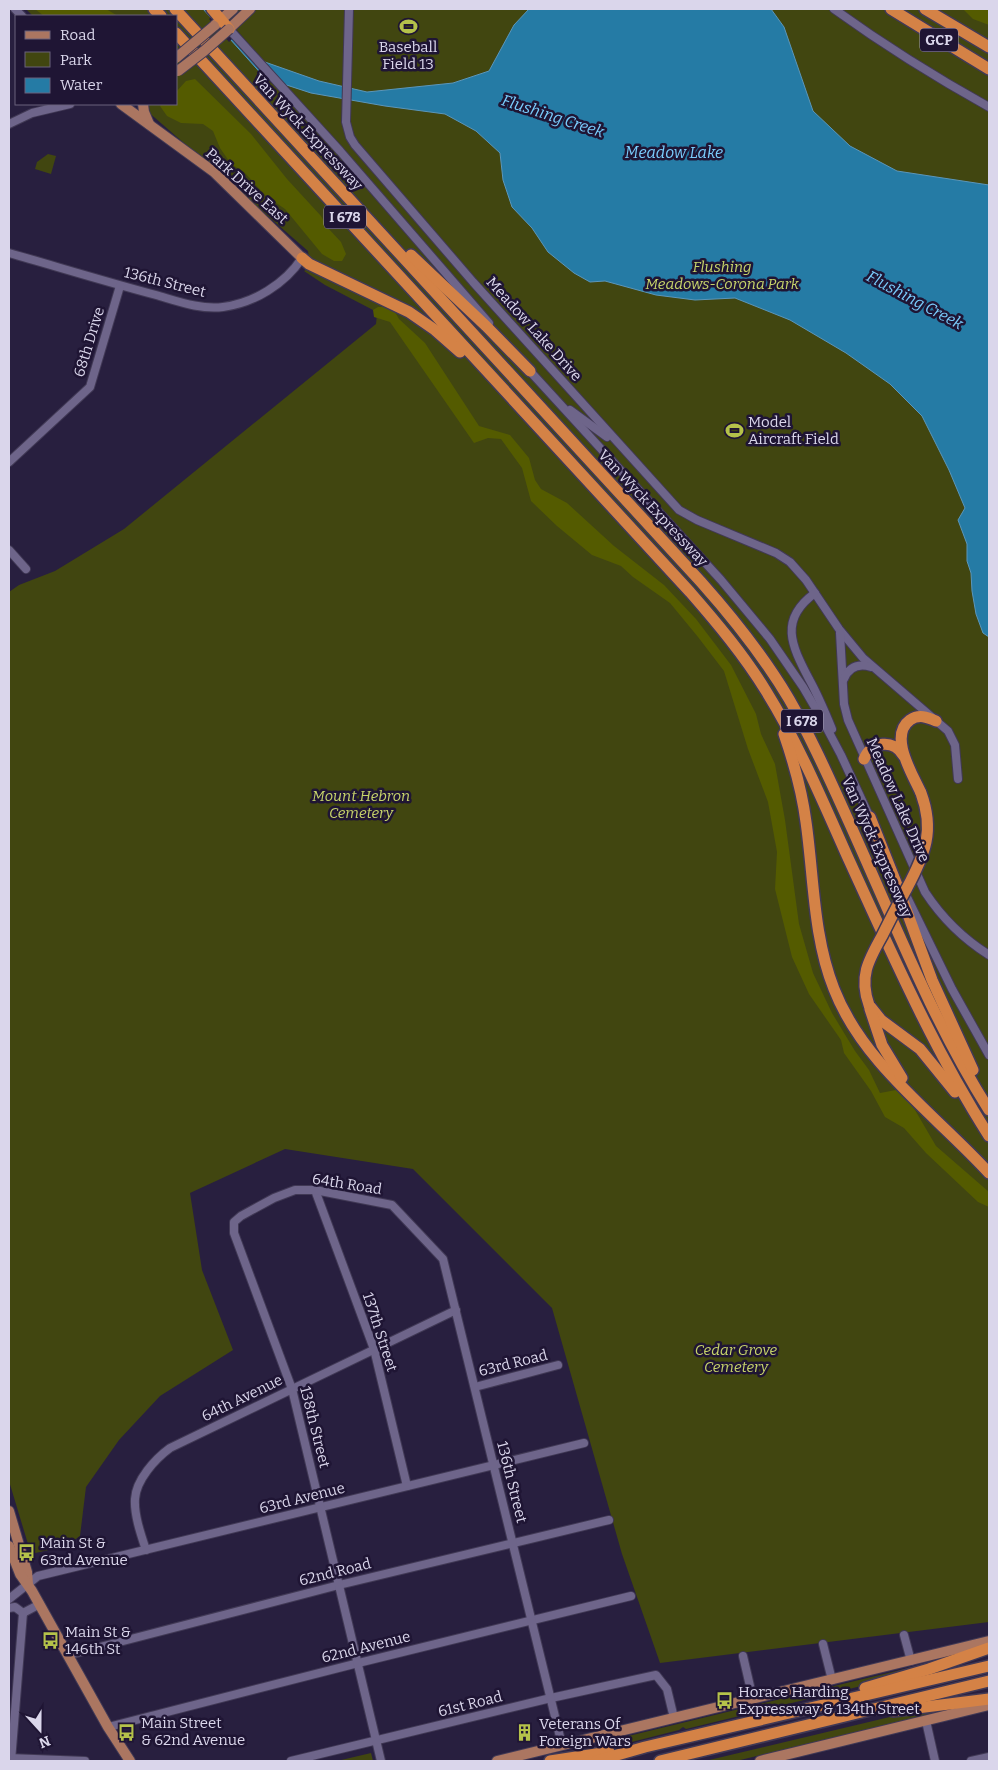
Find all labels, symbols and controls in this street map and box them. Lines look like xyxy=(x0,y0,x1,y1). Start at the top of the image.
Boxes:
legend xyxy=(15,15,178,105)
sports icon: Baseball Field 13 xyxy=(398,16,418,36)
text: Road xyxy=(60,26,95,44)
road number: GCP xyxy=(920,28,958,52)
place label: Baseball Field 13 xyxy=(379,38,437,73)
text: Park xyxy=(60,51,92,69)
street label: Van Wyck Expressway xyxy=(249,70,367,194)
text: Water xyxy=(60,76,103,94)
water label: Flushing Creek xyxy=(499,90,607,142)
water label: Meadow Lake xyxy=(625,143,723,162)
street label: Park Drive East xyxy=(202,144,292,228)
road number: I 678 xyxy=(324,206,366,228)
park label: Flushing Meadows-Corona Park xyxy=(645,258,800,293)
street label: 136th Street xyxy=(122,263,208,301)
water label: Flushing Creek xyxy=(863,267,967,334)
street label: Meadow Lake Drive xyxy=(482,273,586,385)
street label: 68th Drive xyxy=(70,305,108,379)
place label: Model Aircraft Field xyxy=(748,413,839,448)
sports icon: Model Aircraft Field xyxy=(724,421,744,441)
street label: Van Wyck Expressway xyxy=(594,446,712,570)
road number: I 678 xyxy=(781,709,823,732)
street label: Meadow Lake Drive xyxy=(862,735,934,865)
street label: Van Wyck Expressway xyxy=(838,774,916,920)
park label: Mount Hebron Cemetery xyxy=(312,787,410,822)
street label: 64th Road xyxy=(311,1170,383,1198)
street label: 137th Street xyxy=(359,1290,401,1374)
park label: Cedar Grove Cemetery xyxy=(695,1341,778,1376)
street label: 63rd Road xyxy=(477,1346,549,1380)
street label: 64th Avenue xyxy=(199,1371,285,1425)
street label: 138th Street xyxy=(296,1384,334,1470)
street label: 136th Street xyxy=(493,1439,531,1525)
street label: 63rd Avenue xyxy=(257,1479,347,1517)
place label: Main St & 63rd Avenue xyxy=(40,1534,128,1569)
bus stop icon: Main St & 63rd Avenue xyxy=(16,1542,36,1562)
street label: 62nd Road xyxy=(297,1554,373,1590)
place label: Main St & 146th St xyxy=(65,1623,131,1658)
street label: 62nd Avenue xyxy=(320,1627,412,1667)
bus stop icon: Main St & 146th St xyxy=(41,1631,61,1651)
place label: Horace Harding Expressway & 134th Street xyxy=(738,1683,920,1718)
street label: 61st Road xyxy=(436,1687,504,1721)
bus stop icon: Horace Harding Expressway & 134th Street xyxy=(714,1691,734,1711)
north arrow xyxy=(15,1705,65,1755)
place label: Main Street & 62nd Avenue xyxy=(141,1714,245,1749)
place label: Veterans Of Foreign Wars xyxy=(539,1715,631,1750)
bus stop icon: Main Street & 62nd Avenue xyxy=(117,1722,137,1742)
building icon: Veterans Of Foreign Wars xyxy=(515,1723,535,1743)
text: N xyxy=(36,1732,53,1752)

